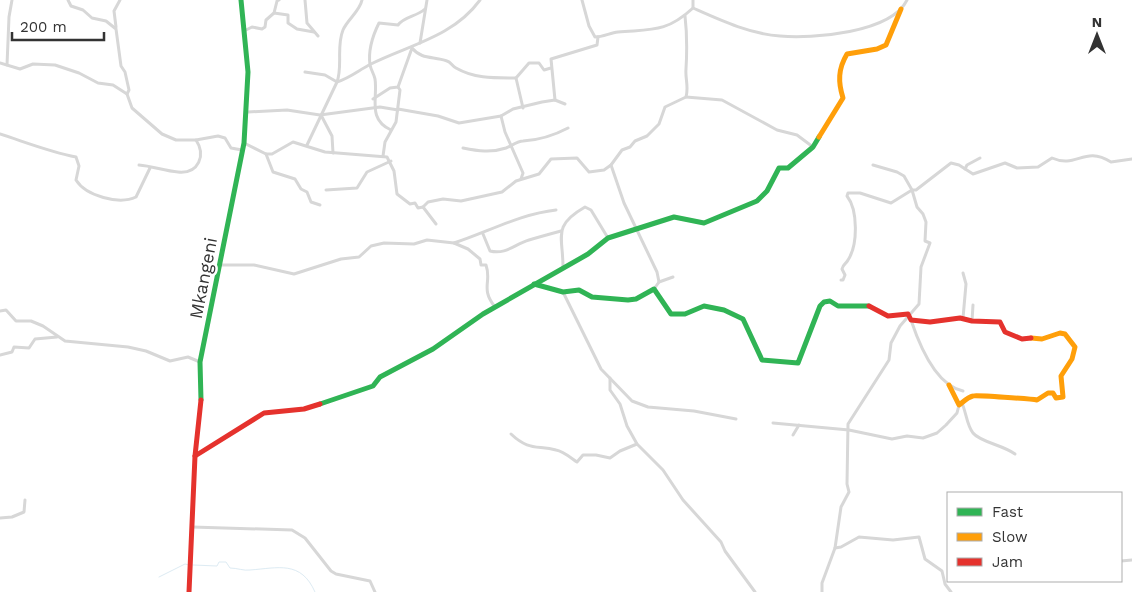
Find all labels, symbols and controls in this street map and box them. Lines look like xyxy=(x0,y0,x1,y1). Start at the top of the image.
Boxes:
scale bar xyxy=(12,10,105,42)
north arrow xyxy=(1072,10,1122,60)
text: N xyxy=(1092,14,1102,30)
text: 200 m xyxy=(20,18,67,36)
street label: Mkangeni xyxy=(185,235,221,321)
legend xyxy=(947,492,1122,582)
text: Fast xyxy=(992,503,1024,521)
text: Slow xyxy=(992,528,1028,546)
text: Jam xyxy=(992,553,1023,571)

